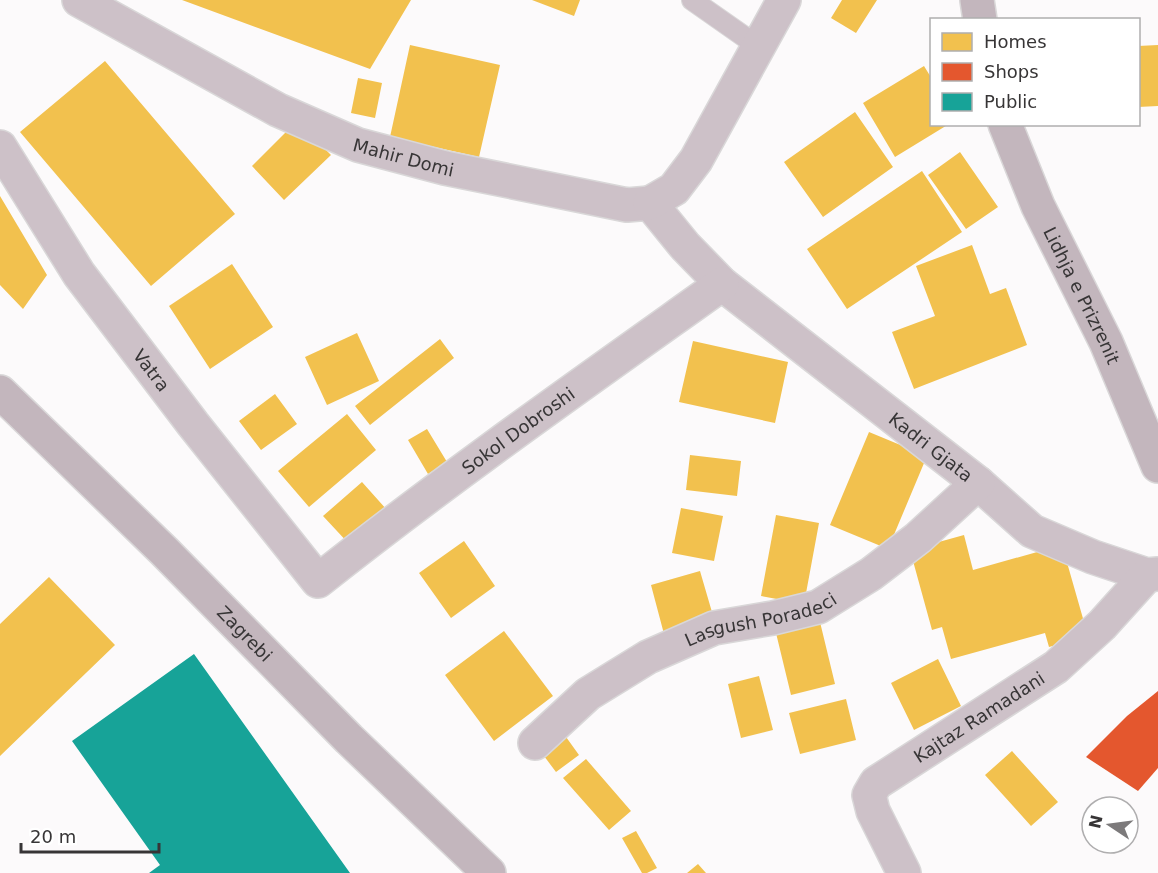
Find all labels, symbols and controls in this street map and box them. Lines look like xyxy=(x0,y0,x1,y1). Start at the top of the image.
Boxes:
legend xyxy=(930,18,1140,126)
text: Homes xyxy=(984,31,1047,52)
text: Shops xyxy=(984,61,1039,82)
text: Public xyxy=(984,91,1037,112)
street label: Mahir Domi xyxy=(351,134,456,180)
street label: Lidhja e Prizrenit xyxy=(1039,223,1125,367)
street label: Vatra xyxy=(129,345,175,395)
street label: Sokol Dobroshi xyxy=(457,382,578,478)
street label: Kadri Gjata xyxy=(885,408,977,486)
street label: Lasgush Poradeci xyxy=(681,588,840,650)
street label: Zagrebi xyxy=(213,601,277,665)
street label: Kajtaz Ramadani xyxy=(909,667,1048,767)
north arrow xyxy=(1080,795,1140,855)
text: N xyxy=(1085,813,1107,830)
scale bar xyxy=(21,816,159,854)
text: 20 m xyxy=(30,826,76,847)

